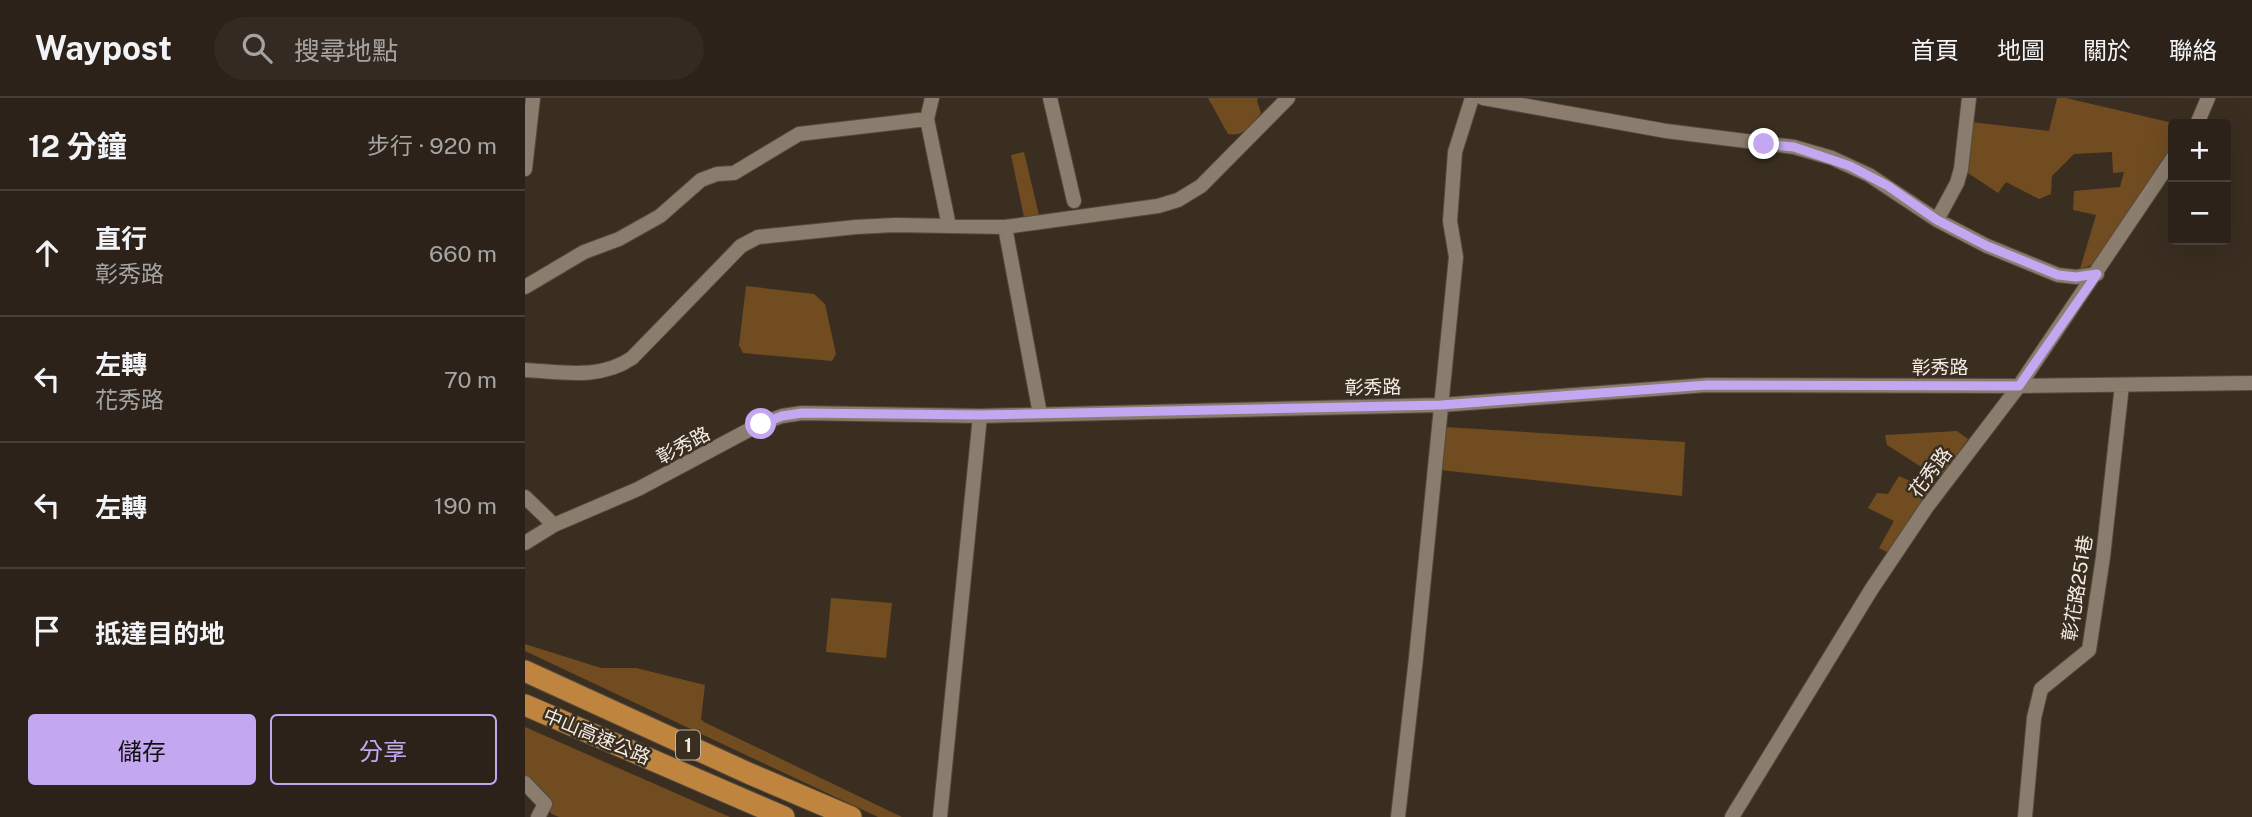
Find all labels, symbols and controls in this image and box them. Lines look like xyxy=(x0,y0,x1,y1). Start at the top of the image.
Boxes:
search box xyxy=(214,17,704,80)
text: Waypost xyxy=(35,29,172,67)
icon: search xyxy=(238,29,276,67)
text: 搜尋地點 xyxy=(294,35,398,66)
text: 首頁 xyxy=(1911,36,1959,64)
text: 地圖 xyxy=(1997,36,2045,64)
text: 關於 xyxy=(2083,36,2131,64)
text: 聯絡 xyxy=(2169,36,2217,64)
map controls xyxy=(2168,119,2231,245)
button: + xyxy=(2168,119,2231,182)
text: 12 分鐘 xyxy=(28,128,127,164)
route end xyxy=(1748,128,1779,159)
text: 步行 · 920 m xyxy=(367,132,497,159)
button: − xyxy=(2168,182,2231,245)
text: 直行 xyxy=(95,223,147,254)
icon: ahead xyxy=(28,234,66,272)
text: 660 m xyxy=(429,240,497,267)
text: 彰秀路 xyxy=(95,260,164,287)
text: 左轉 xyxy=(95,349,147,380)
street label: 彰秀路 xyxy=(1911,356,1969,378)
icon: left xyxy=(28,360,66,398)
text: 70 m xyxy=(444,366,497,393)
street label: 彰秀路 xyxy=(1344,376,1402,398)
text: 花秀路 xyxy=(95,386,164,413)
route start xyxy=(745,408,776,439)
street label: 彰秀路 xyxy=(653,422,713,468)
street label: 花秀路 xyxy=(1904,443,1956,501)
icon: left xyxy=(28,486,66,524)
text: 左轉 xyxy=(95,492,147,523)
text: 190 m xyxy=(434,492,497,519)
street label: 彰花路251巷 xyxy=(2058,533,2096,643)
icon: arrive xyxy=(28,612,66,650)
text: 抵達目的地 xyxy=(95,618,225,649)
street label: 中山高速公路 xyxy=(540,704,654,768)
button: 儲存 xyxy=(28,714,256,785)
button: 分享 xyxy=(270,714,497,785)
road number: 1 xyxy=(676,730,700,760)

